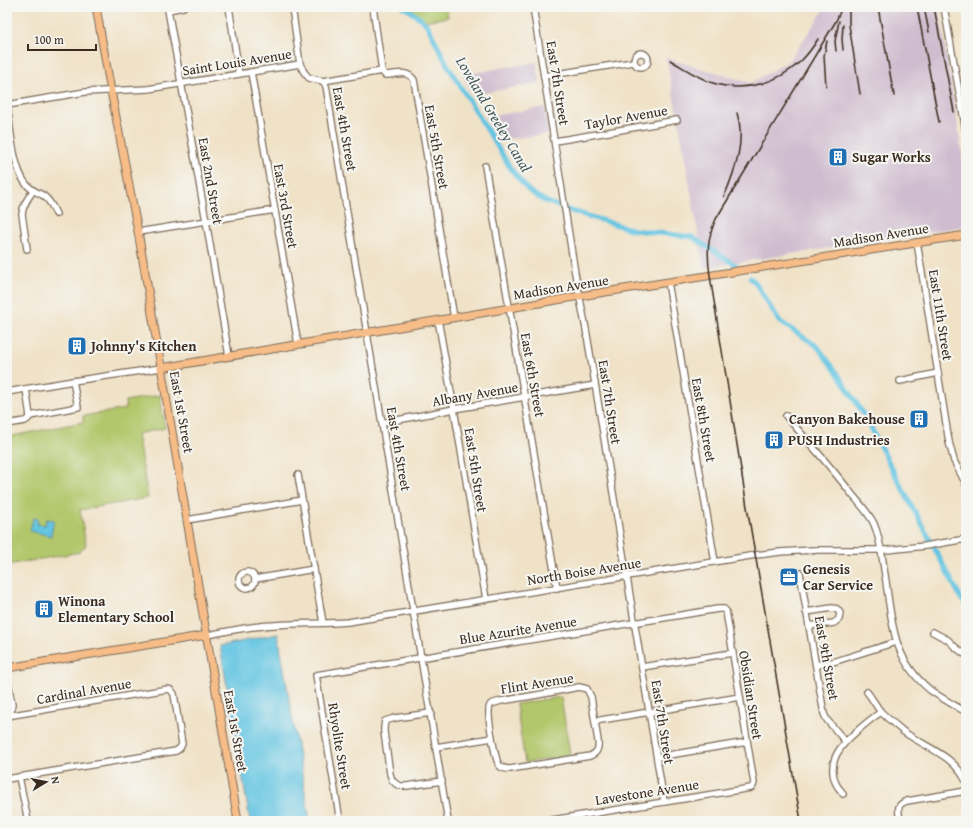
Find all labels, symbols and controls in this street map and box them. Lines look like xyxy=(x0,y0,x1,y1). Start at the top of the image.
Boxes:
scale bar xyxy=(28,26,96,52)
text: 100 m xyxy=(34,31,64,48)
street label: East 7th Street xyxy=(541,39,575,127)
street label: Saint Louis Avenue xyxy=(181,43,294,81)
water label: Loveland Greeley Canal xyxy=(451,51,537,176)
street label: East 4th Street xyxy=(328,85,362,173)
street label: Taylor Avenue xyxy=(583,100,669,134)
street label: East 5th Street xyxy=(420,103,454,191)
street label: East 2nd Street xyxy=(194,136,228,226)
building icon: Sugar Works xyxy=(827,146,849,168)
place label: Sugar Works xyxy=(852,147,931,167)
street label: East 3rd Street xyxy=(269,162,303,250)
street label: Madison Avenue xyxy=(832,218,930,252)
street label: East 11th Street xyxy=(924,268,958,362)
street label: Madison Avenue xyxy=(512,270,610,304)
street label: East 6th Street xyxy=(516,331,550,419)
building icon: Johnny's Kitchen xyxy=(66,335,88,357)
place label: Johnny's Kitchen xyxy=(89,336,197,356)
street label: East 7th Street xyxy=(593,358,627,446)
street label: East 1st Street xyxy=(165,369,199,455)
street label: East 8th Street xyxy=(687,376,721,464)
street label: Albany Avenue xyxy=(430,377,520,411)
street label: East 4th Street xyxy=(382,405,416,493)
building icon: Canyon Bakehouse xyxy=(908,408,930,430)
place label: Canyon Bakehouse xyxy=(789,409,905,429)
street label: East 5th Street xyxy=(459,426,493,514)
building icon: PUSH Industries xyxy=(763,429,785,451)
place label: PUSH Industries xyxy=(788,430,890,450)
street label: North Boise Avenue xyxy=(526,552,643,590)
place label: Genesis Car Service xyxy=(803,559,873,595)
office icon: Genesis Car Service xyxy=(778,566,800,588)
place label: Winona Elementary School xyxy=(58,591,175,627)
building icon: Winona Elementary School xyxy=(33,598,55,620)
street label: Blue Azurite Avenue xyxy=(458,611,579,649)
street label: East 9th Street xyxy=(810,614,844,702)
street label: Obsidian Street xyxy=(734,649,768,741)
street label: Flint Avenue xyxy=(499,667,575,699)
street label: Cardinal Avenue xyxy=(35,673,133,709)
street label: East 7th Street xyxy=(646,678,680,766)
street label: East 1st Street xyxy=(219,688,253,774)
street label: Rhyolite Street xyxy=(323,701,357,791)
north arrow xyxy=(26,762,66,802)
street label: Lavestone Avenue xyxy=(594,774,701,810)
text: N xyxy=(47,775,64,786)

